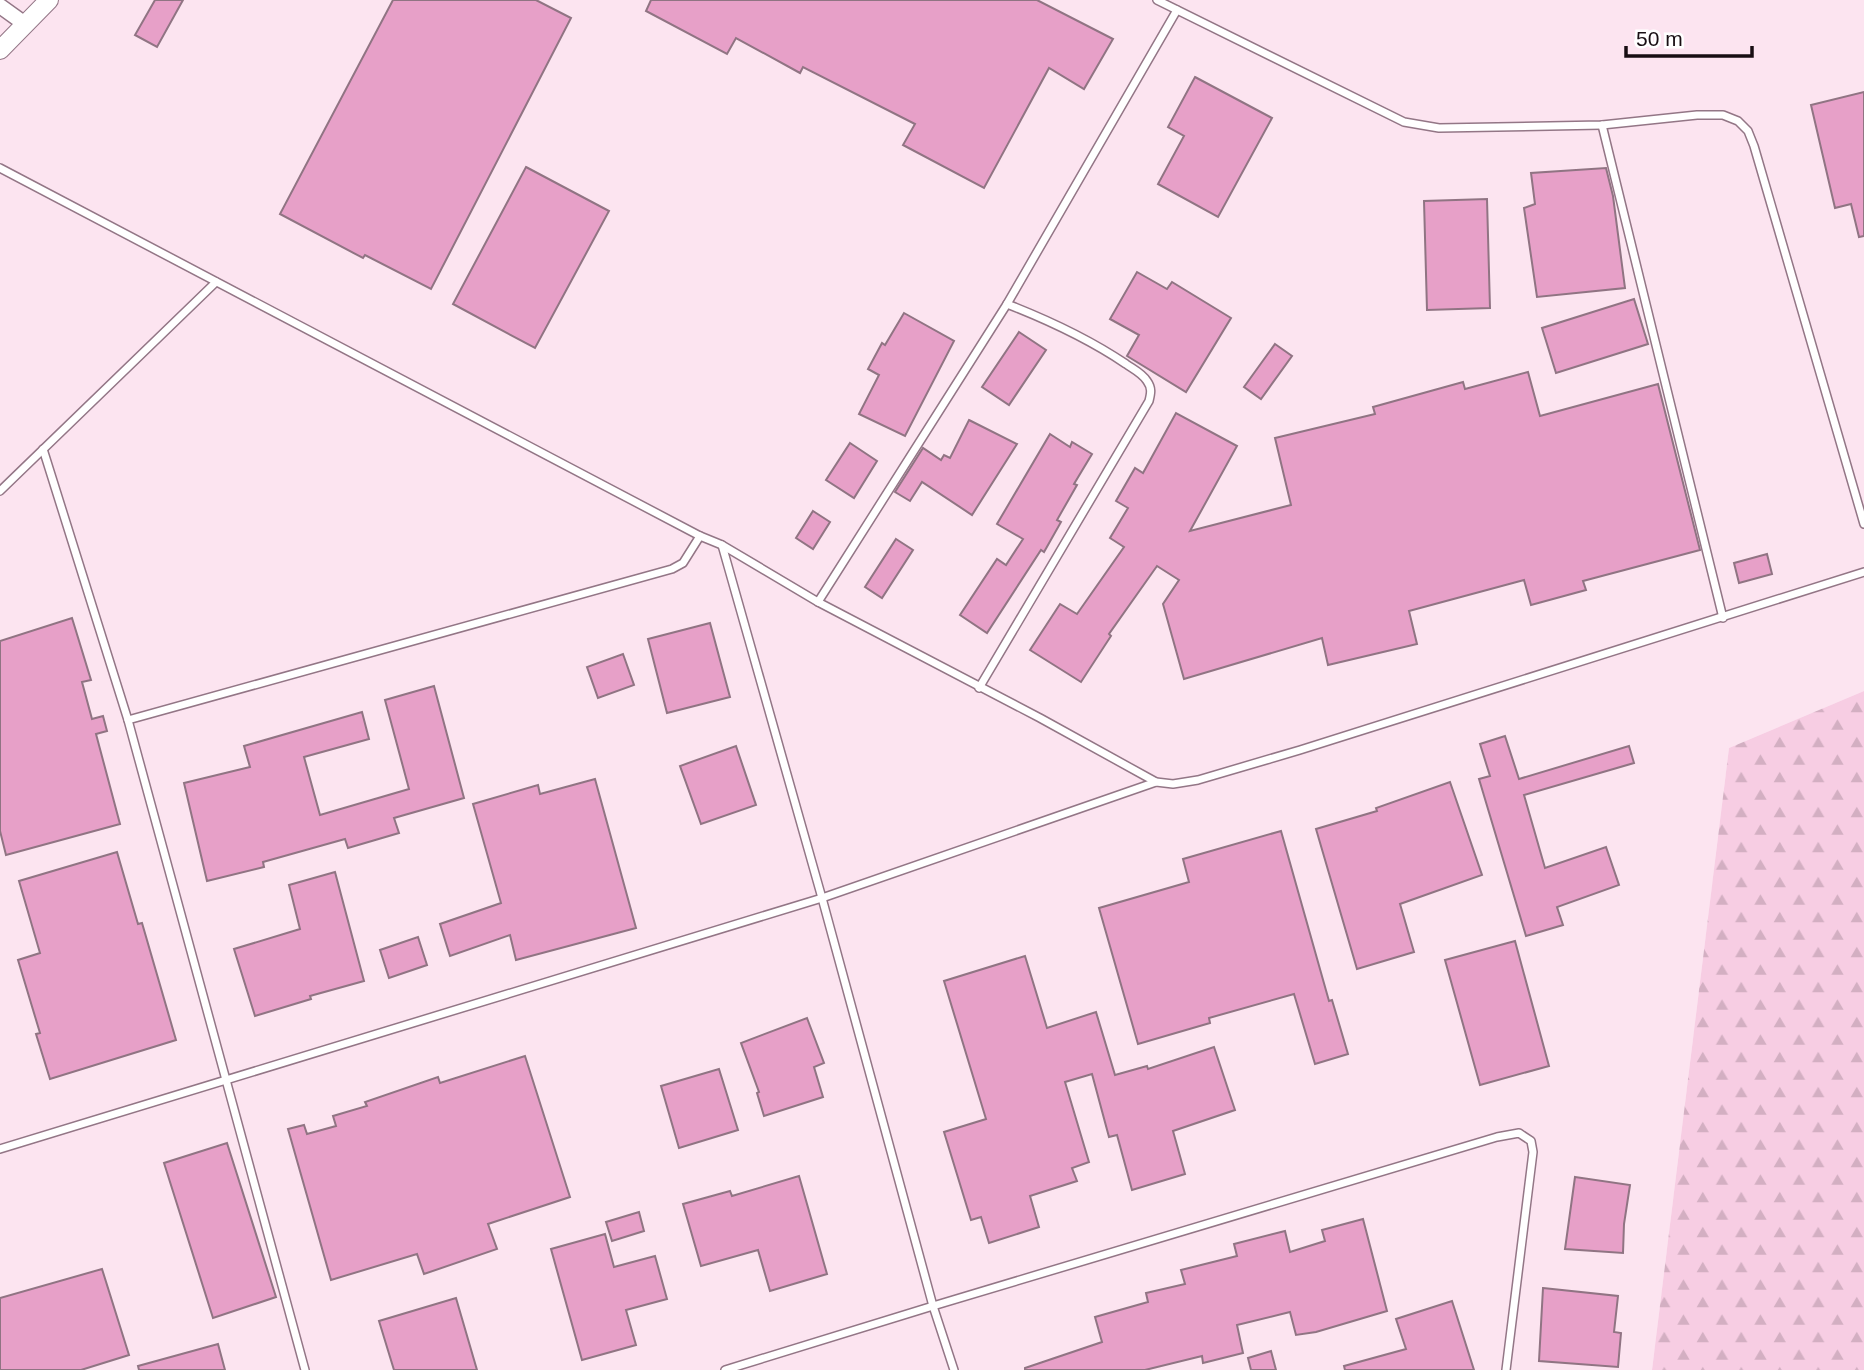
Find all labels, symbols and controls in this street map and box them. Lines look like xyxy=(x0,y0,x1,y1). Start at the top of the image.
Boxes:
scale bar xyxy=(1626,14,1752,58)
text: 50 m xyxy=(1636,27,1683,50)

